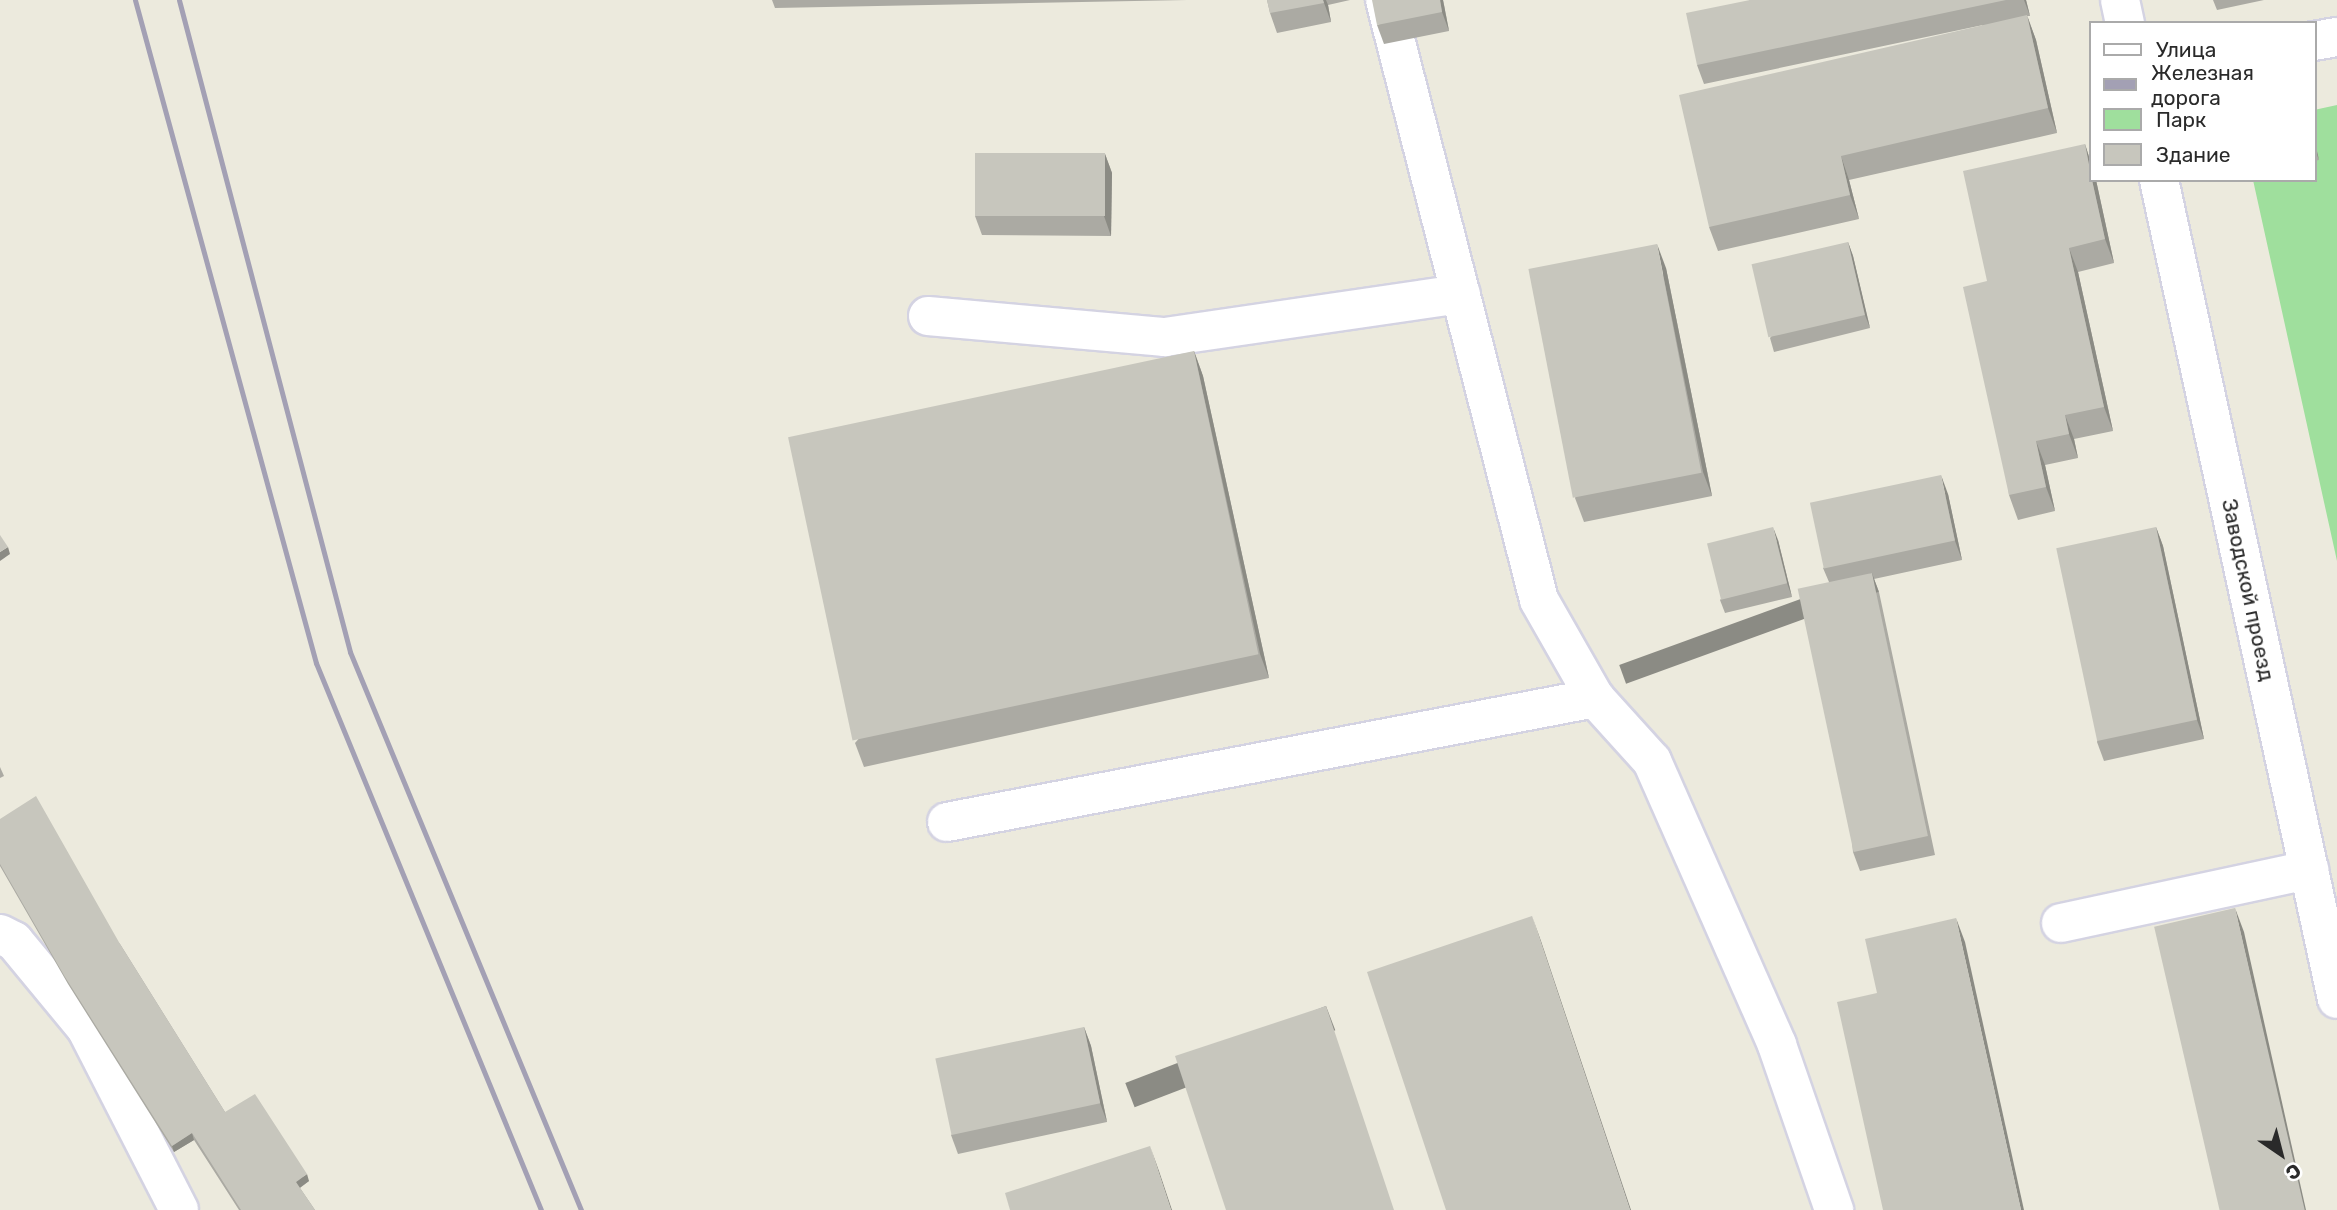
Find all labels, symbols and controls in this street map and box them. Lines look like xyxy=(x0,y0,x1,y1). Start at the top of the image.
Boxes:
legend xyxy=(2088,21,2316,182)
text: Улица xyxy=(2156,37,2216,62)
text: Железная дорога xyxy=(2151,60,2254,110)
text: Парк xyxy=(2156,107,2206,132)
text: Здание xyxy=(2156,142,2231,167)
street label: Заводской проезд xyxy=(2216,497,2280,683)
north arrow xyxy=(2246,1119,2316,1189)
text: С xyxy=(2281,1158,2305,1185)

